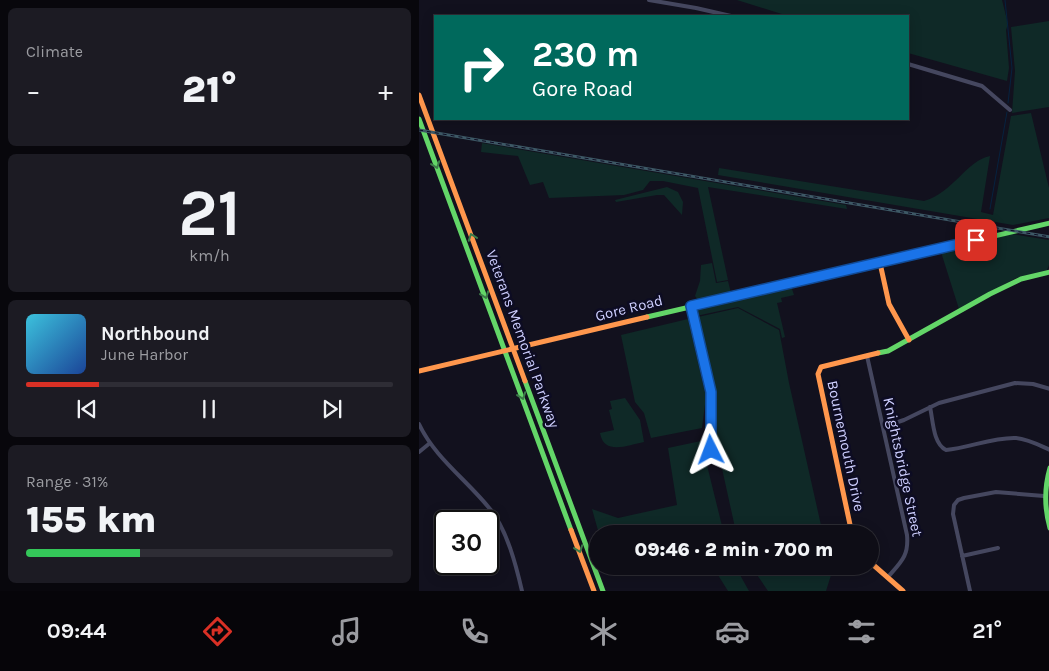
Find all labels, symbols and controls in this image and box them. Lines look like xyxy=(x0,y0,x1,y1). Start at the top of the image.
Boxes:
text: 230 m xyxy=(532,34,639,75)
icon: right xyxy=(449,35,514,100)
text: Climate xyxy=(26,42,83,61)
text: 21° xyxy=(182,67,237,112)
text: − xyxy=(26,74,41,107)
text: + xyxy=(378,74,393,107)
text: Gore Road xyxy=(532,76,633,102)
one-way arrow xyxy=(430,160,440,168)
text: 21 xyxy=(178,175,241,251)
pin xyxy=(955,219,997,261)
icon: arrive xyxy=(962,226,990,254)
one-way arrow xyxy=(468,233,478,242)
text: km/h xyxy=(189,246,230,265)
street label: Veterans Memorial Parkway xyxy=(482,247,564,431)
one-way arrow xyxy=(479,291,489,299)
street label: Gore Road xyxy=(593,291,665,325)
text: Northbound xyxy=(101,323,210,345)
text: June Harbor xyxy=(101,345,188,364)
street label: Bournemouth Drive xyxy=(823,379,869,513)
one-way arrow xyxy=(516,392,526,400)
icon: previous xyxy=(73,395,101,423)
icon: pause xyxy=(195,395,223,423)
icon: next xyxy=(318,395,346,423)
street label: Knightsbridge Street xyxy=(879,396,927,539)
position arrow xyxy=(684,423,736,475)
text: Range · 31% xyxy=(26,472,108,491)
text: 155 km xyxy=(26,497,157,542)
speed limit sign: 30 xyxy=(434,510,499,575)
text: 09:46 · 2 min · 700 m xyxy=(635,539,833,561)
one-way arrow xyxy=(573,544,583,553)
icon: directions xyxy=(200,614,235,649)
icon: music xyxy=(329,614,364,649)
icon: phone xyxy=(457,614,492,649)
icon: climate xyxy=(586,614,621,649)
icon: car xyxy=(715,614,750,649)
icon: filters xyxy=(844,614,879,649)
text: 09:44 xyxy=(47,618,106,644)
text: 21° xyxy=(972,618,1002,644)

